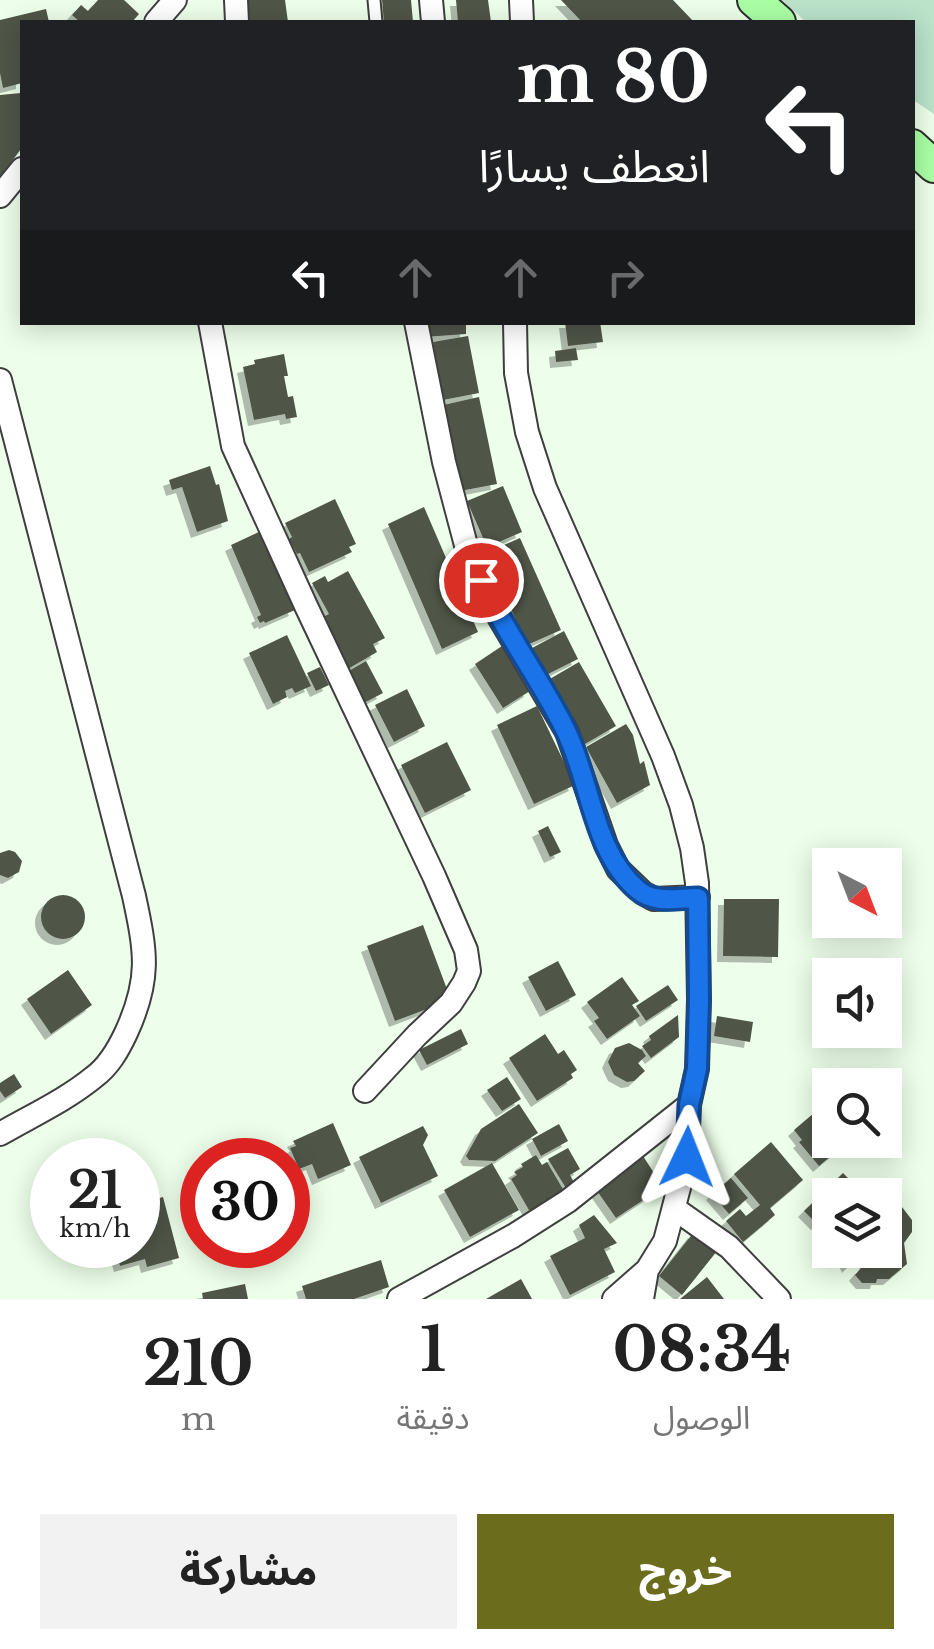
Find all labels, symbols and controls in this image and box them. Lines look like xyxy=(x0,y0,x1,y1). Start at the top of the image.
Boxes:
text: 80 m xyxy=(517,34,710,121)
icon: left xyxy=(745,60,875,190)
text: انعطف يسارًا xyxy=(479,138,710,194)
icon: left xyxy=(283,250,338,305)
icon: ahead xyxy=(388,250,443,305)
icon: ahead xyxy=(493,250,548,305)
icon: right xyxy=(598,250,653,305)
pin xyxy=(439,538,524,623)
icon: arrive xyxy=(454,553,509,608)
north arrow xyxy=(812,848,902,938)
map controls xyxy=(812,848,902,1268)
button: sound xyxy=(812,958,902,1048)
button: search xyxy=(812,1068,902,1158)
position arrow xyxy=(635,1105,739,1209)
speed limit sign: 30 xyxy=(180,1138,310,1268)
text: 21 xyxy=(68,1159,122,1222)
button: layers xyxy=(812,1178,902,1268)
text: km/h xyxy=(60,1213,130,1244)
text: 1 xyxy=(420,1313,446,1387)
text: 08:34 xyxy=(612,1313,791,1387)
text: 210 xyxy=(143,1327,254,1401)
text: دقيقة xyxy=(397,1398,469,1438)
text: الوصول xyxy=(653,1398,750,1438)
text: m xyxy=(181,1399,215,1439)
button: مشاركة xyxy=(40,1514,457,1629)
button: خروج xyxy=(477,1514,894,1629)

